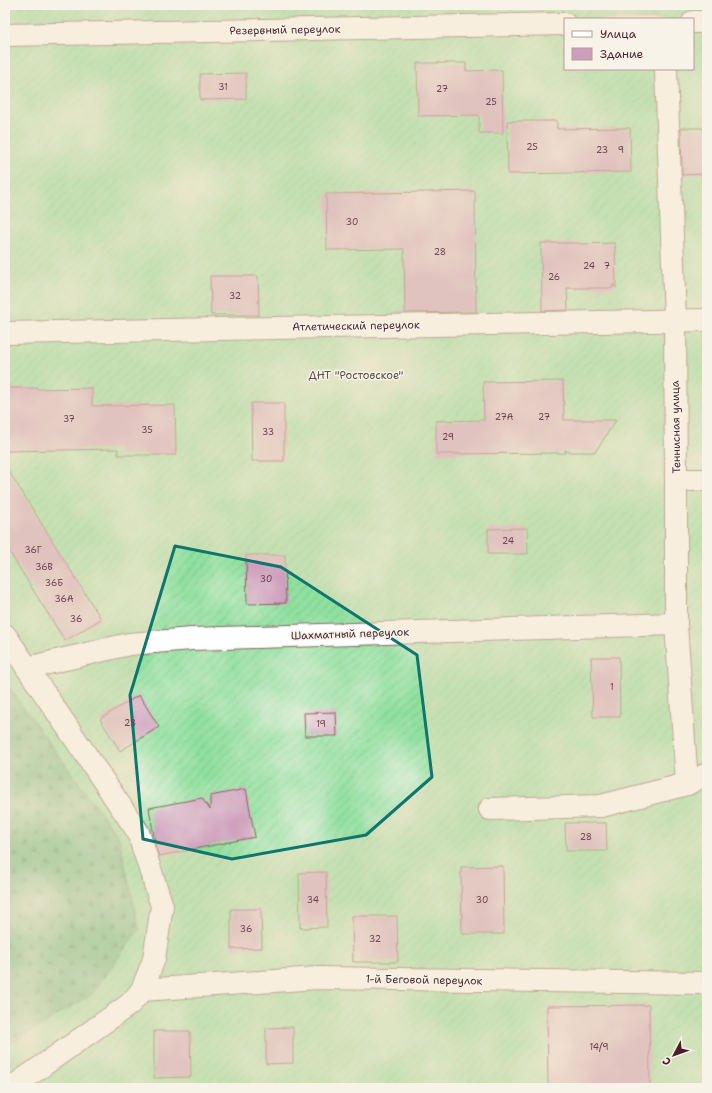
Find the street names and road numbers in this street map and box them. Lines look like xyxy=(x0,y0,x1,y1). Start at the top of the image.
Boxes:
street label: Резервный переулок xyxy=(229,22,341,38)
street label: Атлетический переулок xyxy=(292,317,420,335)
street label: Теннисная улица xyxy=(668,380,684,474)
street label: Шахматный переулок xyxy=(291,624,410,644)
street label: 1-й Беговой переулок xyxy=(365,971,483,989)

